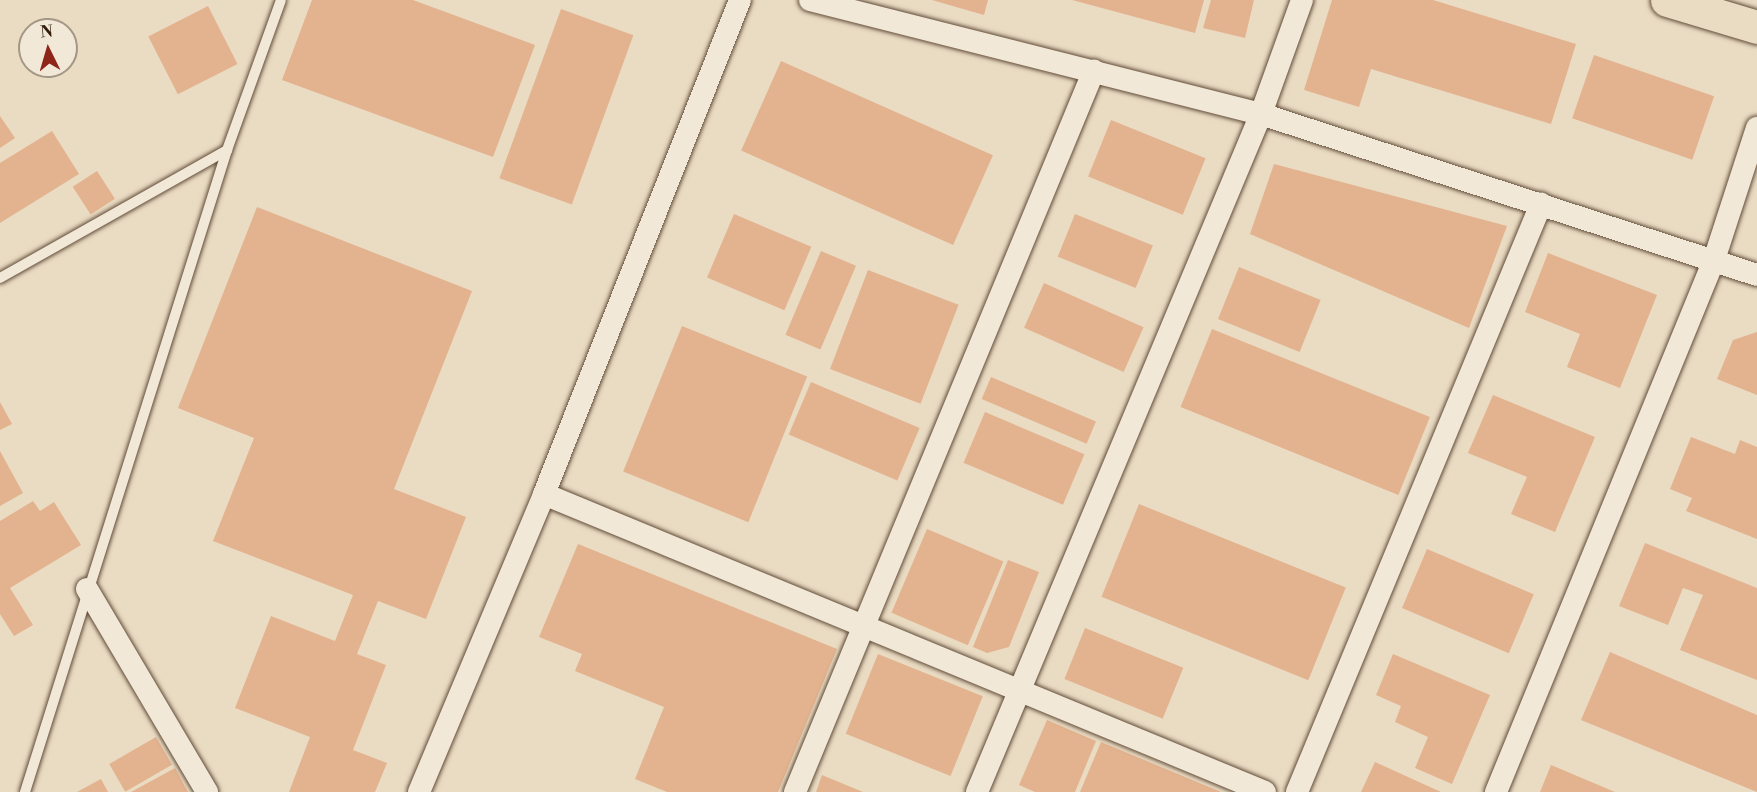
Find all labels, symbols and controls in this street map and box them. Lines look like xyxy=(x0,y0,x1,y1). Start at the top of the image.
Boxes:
north arrow xyxy=(18,18,78,78)
text: N xyxy=(39,22,54,43)

